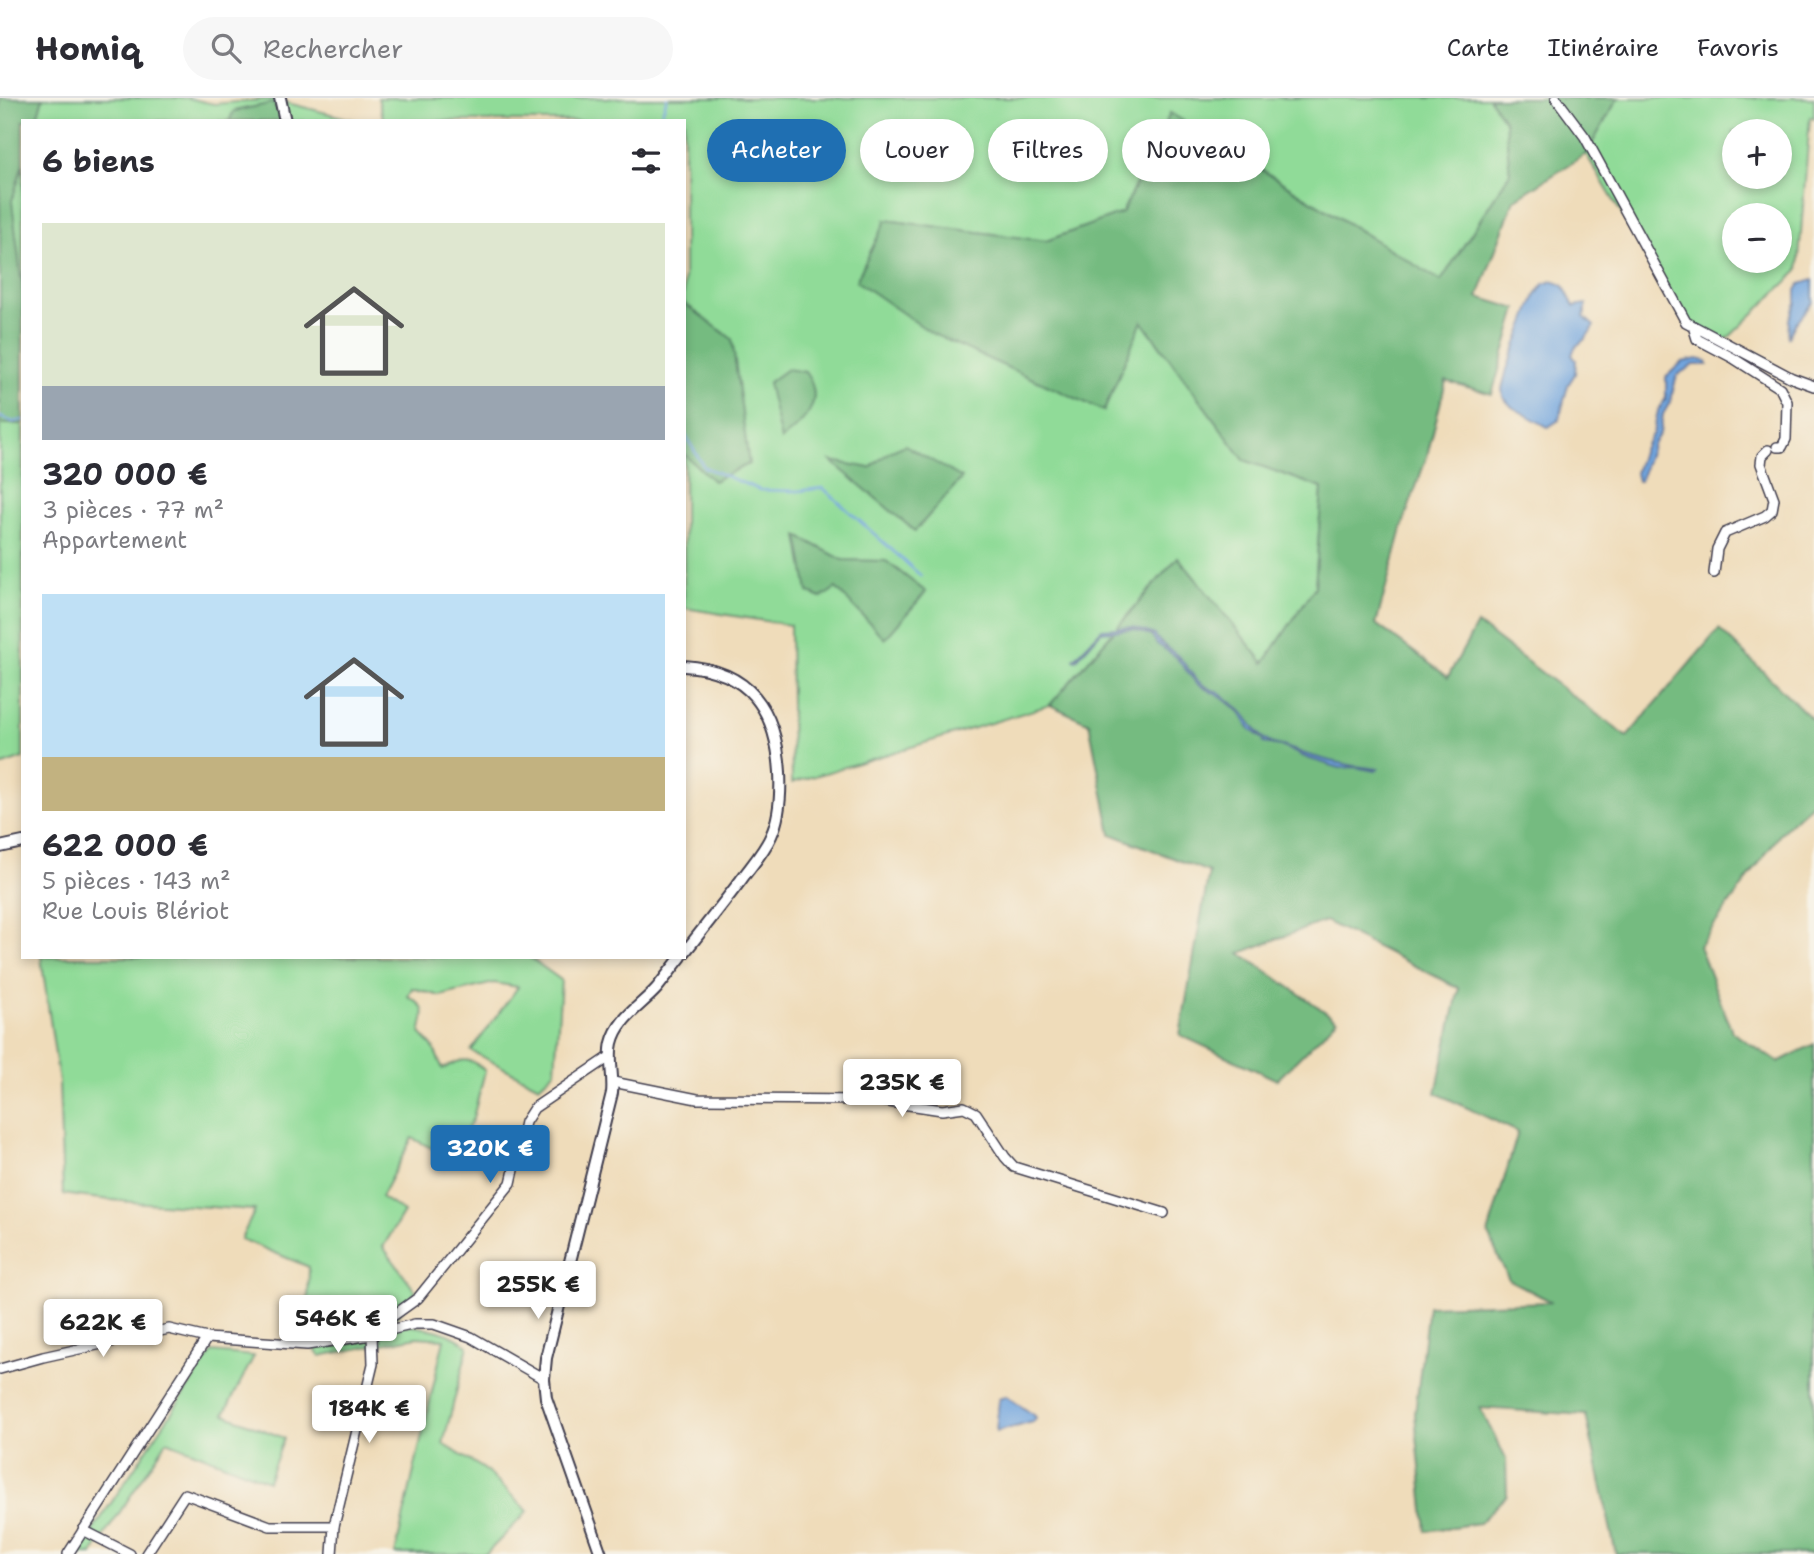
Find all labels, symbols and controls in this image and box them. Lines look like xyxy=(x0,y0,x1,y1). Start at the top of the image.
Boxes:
search box xyxy=(183,17,673,80)
text: Homiq xyxy=(35,26,141,71)
icon: search xyxy=(207,29,245,67)
text: Rechercher xyxy=(263,31,403,66)
text: Carte xyxy=(1447,32,1510,64)
text: Itinéraire xyxy=(1548,32,1659,64)
text: Favoris xyxy=(1697,32,1779,64)
chip: Acheter xyxy=(707,119,846,182)
chip: Louer xyxy=(860,119,974,182)
chip: Filtres xyxy=(988,119,1108,182)
chip: Nouveau xyxy=(1122,119,1270,182)
map controls xyxy=(1722,119,1792,273)
button: + xyxy=(1722,119,1792,189)
text: 6 biens xyxy=(42,141,155,182)
icon: filters xyxy=(627,142,665,180)
button: − xyxy=(1722,203,1792,273)
icon: home xyxy=(291,268,417,394)
text: 320 000 € xyxy=(42,454,208,495)
text: 3 pièces · 77 m² xyxy=(42,495,224,525)
text: Appartement xyxy=(42,525,187,555)
icon: home xyxy=(291,639,417,765)
text: 622 000 € xyxy=(42,825,208,866)
text: 5 pièces · 143 m² xyxy=(42,866,231,896)
text: Rue Louis Blériot xyxy=(42,896,229,926)
pin: 235K € xyxy=(845,1060,959,1119)
text: 235K € xyxy=(859,1067,945,1097)
pin: 320K € xyxy=(433,1126,547,1185)
text: 320K € xyxy=(447,1133,533,1163)
pin: 255K € xyxy=(481,1262,595,1321)
text: 255K € xyxy=(496,1269,580,1299)
pin: 546K € xyxy=(281,1296,395,1355)
pin: 622K € xyxy=(46,1300,160,1359)
text: 546K € xyxy=(295,1303,381,1333)
text: 622K € xyxy=(60,1307,146,1337)
pin: 184K € xyxy=(312,1386,426,1445)
text: 184K € xyxy=(328,1393,410,1423)

